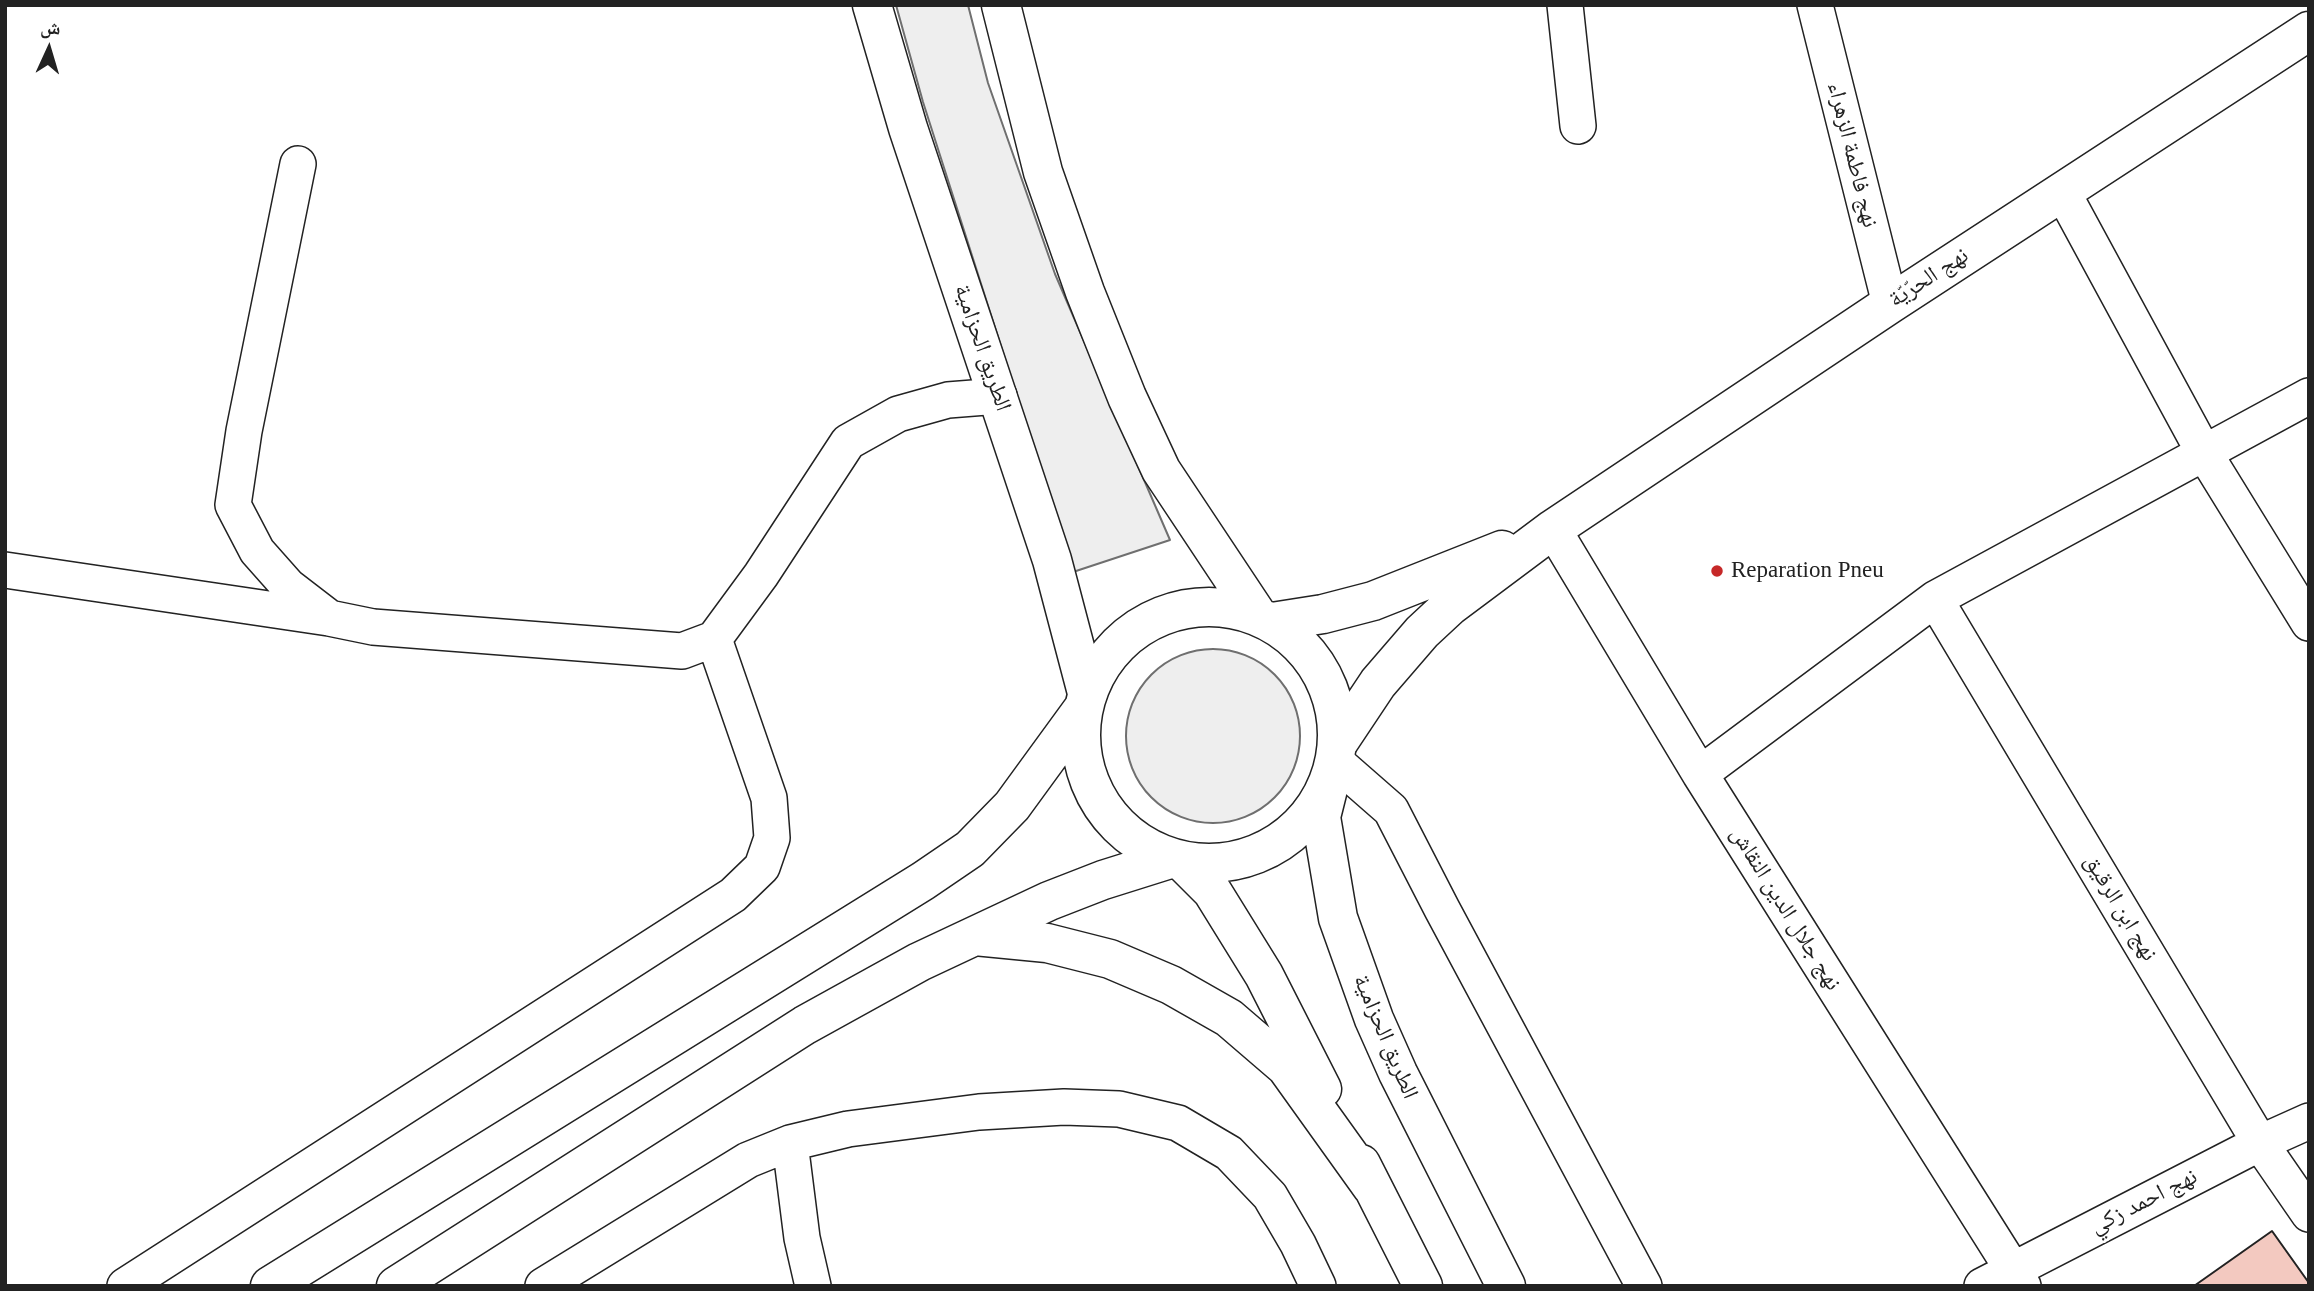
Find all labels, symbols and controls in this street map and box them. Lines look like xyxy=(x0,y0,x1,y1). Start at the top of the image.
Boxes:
north arrow xyxy=(14,14,84,84)
text: ش xyxy=(40,16,61,39)
street label: نهج فاطمة الزهراء xyxy=(1821,80,1883,230)
street label: نهج الحرّيّة xyxy=(1884,242,1974,314)
street label: الطريق الحزامية xyxy=(947,281,1017,415)
place label: Reparation Pneu xyxy=(1731,557,1884,585)
marker: Reparation Pneu xyxy=(1709,563,1725,579)
street label: نهج جلال الدين النقاش xyxy=(1724,822,1846,996)
street label: نهج ابن الرقيق xyxy=(2077,850,2163,966)
street label: الطريق الحزامية xyxy=(1346,971,1424,1103)
street label: نهج احمد زكي xyxy=(2086,1163,2202,1241)

